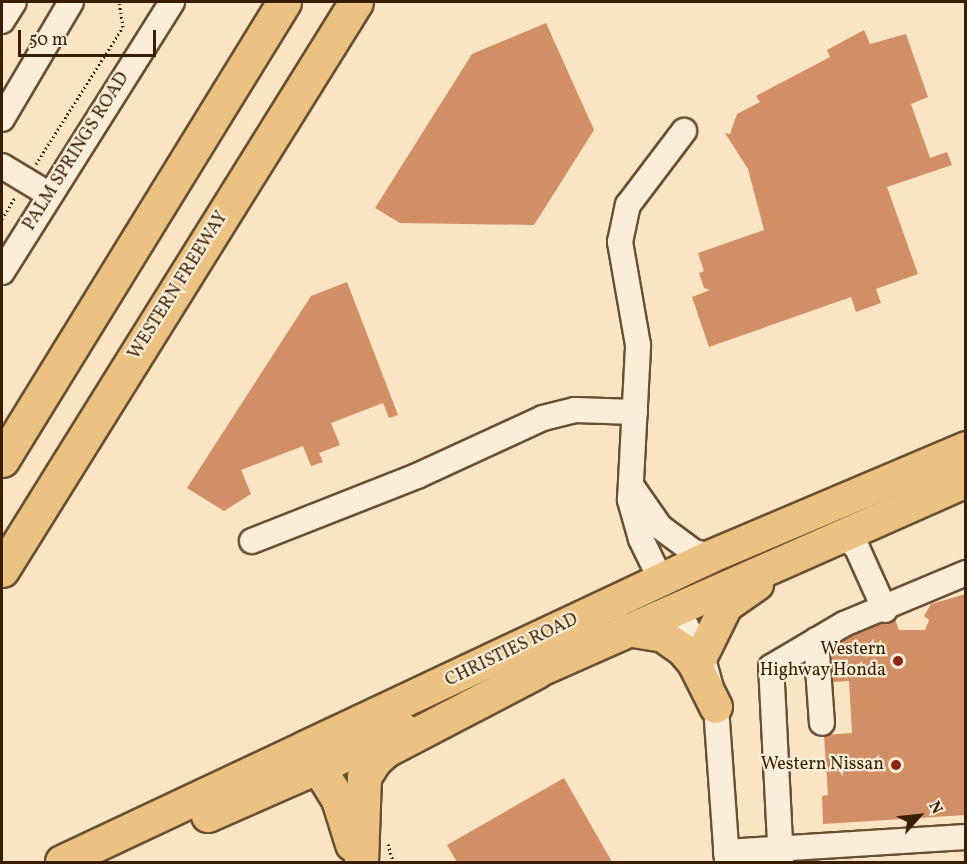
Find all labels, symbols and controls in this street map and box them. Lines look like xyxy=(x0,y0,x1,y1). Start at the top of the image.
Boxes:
scale bar xyxy=(21,18,159,56)
text: 50 m xyxy=(29,28,68,53)
street label: PALM SPRINGS ROAD xyxy=(19,69,135,235)
street label: WESTERN FREEWAY xyxy=(125,208,233,364)
street label: CHRISTIES ROAD xyxy=(442,610,582,692)
place label: Western Highway Honda xyxy=(759,640,886,682)
marker: Western Highway Honda xyxy=(891,654,905,668)
place label: Western Nissan xyxy=(761,754,884,776)
marker: Western Nissan xyxy=(889,758,903,772)
north arrow xyxy=(889,786,949,846)
text: N xyxy=(923,798,947,818)

